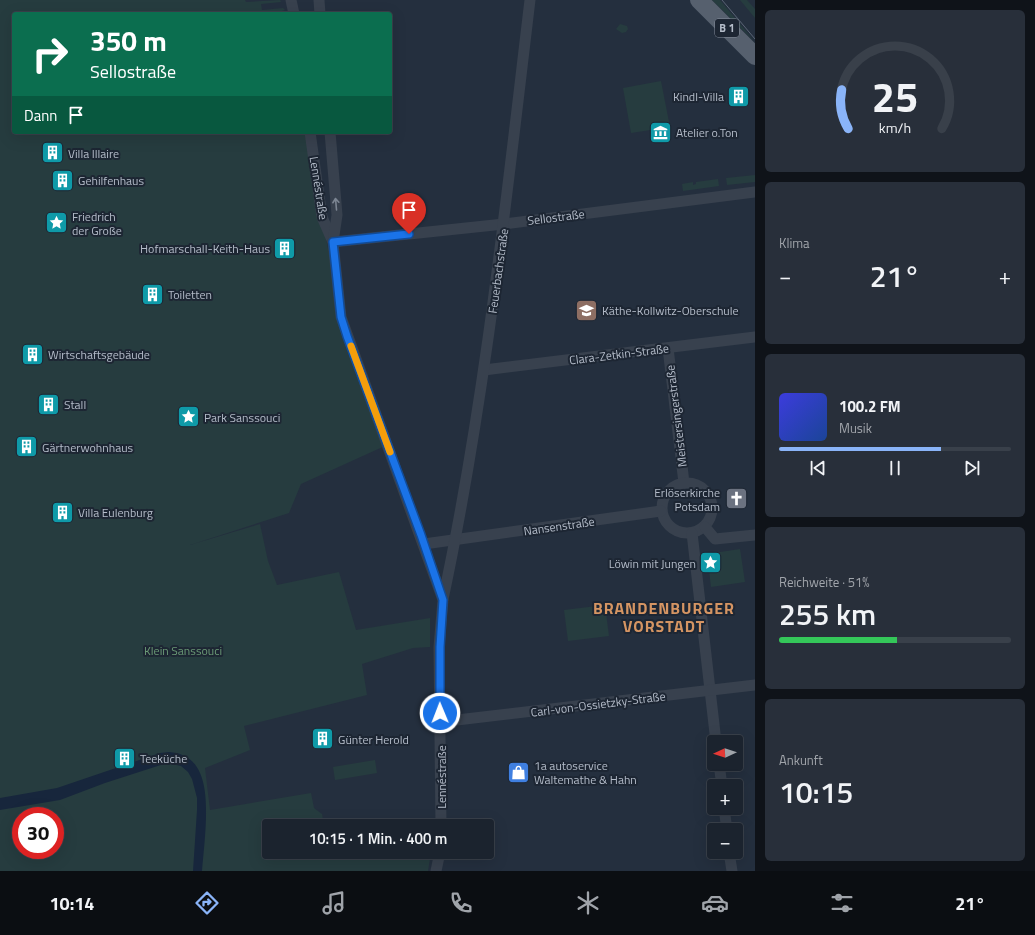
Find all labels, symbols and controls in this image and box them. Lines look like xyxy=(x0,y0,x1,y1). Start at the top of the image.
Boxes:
text: 350 m xyxy=(90,19,167,62)
road number: B 1 xyxy=(715,19,739,37)
icon: right xyxy=(24,28,76,80)
text: Sellostraße xyxy=(90,58,176,85)
text: 25 xyxy=(872,65,918,128)
building icon: Kindl-Villa xyxy=(726,83,752,109)
place label: Kindl-Villa xyxy=(673,87,724,106)
text: Dann xyxy=(24,104,57,127)
icon: arrive xyxy=(65,104,87,126)
text: km/h xyxy=(879,117,911,139)
museum icon: Atelier o.Ton xyxy=(648,119,674,145)
place label: Atelier o.Ton xyxy=(676,123,738,142)
building icon: Villa Illaire xyxy=(39,140,65,166)
place label: Villa Illaire xyxy=(68,144,119,163)
street label: Lennéstraße xyxy=(305,155,333,221)
building icon: Gehilfenhaus xyxy=(50,167,76,193)
place label: Gehilfenhaus xyxy=(78,171,144,190)
pin xyxy=(392,193,426,234)
one-way arrow xyxy=(332,198,339,211)
icon: arrive xyxy=(398,199,420,221)
street label: Sellostraße xyxy=(526,204,586,230)
place label: Friedrich der Große xyxy=(72,207,122,240)
place icon: Friedrich der Große xyxy=(43,210,69,236)
street label: Feuerbachstraße xyxy=(483,227,513,315)
text: Klima xyxy=(779,233,810,253)
building icon: Hofmarschall-Keith-Haus xyxy=(272,235,298,261)
place label: Hofmarschall-Keith-Haus xyxy=(140,239,270,258)
text: 21° xyxy=(870,253,920,299)
text: − xyxy=(779,259,791,293)
text: + xyxy=(999,259,1011,293)
building icon: Toiletten xyxy=(139,281,165,307)
place label: Toiletten xyxy=(168,285,212,304)
school or university icon: Käthe-Kollwitz-Oberschule xyxy=(573,297,599,323)
place label: Käthe-Kollwitz-Oberschule xyxy=(602,301,739,320)
street label: Clara-Zetkin-Straße xyxy=(568,338,670,370)
building icon: Wirtschaftsgebäude xyxy=(19,341,45,367)
place label: Wirtschaftsgebäude xyxy=(48,345,150,364)
street label: Meistersingerstraße xyxy=(660,364,692,468)
building icon: Stall xyxy=(35,391,61,417)
place label: Stall xyxy=(64,395,86,414)
text: 100.2 FM xyxy=(839,395,901,418)
place icon: Park Sanssouci xyxy=(175,404,201,430)
place label: Park Sanssouci xyxy=(204,408,280,427)
text: Musik xyxy=(839,418,872,438)
building icon: Gärtnerwohnhaus xyxy=(13,434,39,460)
place label: Gärtnerwohnhaus xyxy=(42,438,134,457)
icon: previous xyxy=(807,457,829,479)
icon: pause xyxy=(884,457,906,479)
icon: next xyxy=(961,457,983,479)
place label: Erlöserkirche Potsdam xyxy=(654,483,720,516)
church icon: Erlöserkirche Potsdam xyxy=(723,486,749,512)
building icon: Villa Eulenburg xyxy=(49,499,75,525)
place label: Villa Eulenburg xyxy=(78,503,153,522)
street label: Nansenstraße xyxy=(522,512,596,540)
place icon: Löwin mit Jungen xyxy=(698,550,724,576)
place label: Löwin mit Jungen xyxy=(609,554,696,573)
text: Reichweite · 51% xyxy=(779,572,870,592)
text: 255 km xyxy=(779,591,876,637)
district label: BRANDENBURGER VORSTADT xyxy=(593,596,735,638)
park label: Klein Sanssouci xyxy=(144,641,222,660)
street label: Carl-von-Ossietzky-Straße xyxy=(529,686,667,722)
position arrow xyxy=(419,692,461,734)
building icon: Günter Herold xyxy=(309,726,335,752)
place label: Günter Herold xyxy=(338,730,409,749)
north arrow xyxy=(707,735,743,771)
map controls xyxy=(707,735,743,859)
building icon: Teeküche xyxy=(111,745,137,771)
street label: Lennéstraße xyxy=(432,745,451,809)
place label: Teeküche xyxy=(140,749,187,768)
text: Ankunft xyxy=(779,750,823,770)
place label: 1a autoservice Waltemathe & Hahn xyxy=(534,756,637,789)
shop icon: 1a autoservice Waltemathe & Hahn xyxy=(506,759,532,785)
text: 10:15 xyxy=(779,769,853,815)
button: + xyxy=(707,779,743,815)
speed limit sign: 30 xyxy=(12,807,64,859)
button: − xyxy=(707,823,743,859)
text: 10:15 · 1 Min. · 400 m xyxy=(309,827,447,850)
icon: directions xyxy=(193,889,221,917)
icon: music xyxy=(320,889,348,917)
icon: phone xyxy=(447,889,475,917)
icon: climate xyxy=(574,889,602,917)
icon: car xyxy=(701,889,729,917)
icon: filters xyxy=(828,889,856,917)
text: 10:14 xyxy=(49,890,94,917)
text: 21° xyxy=(955,890,985,917)

